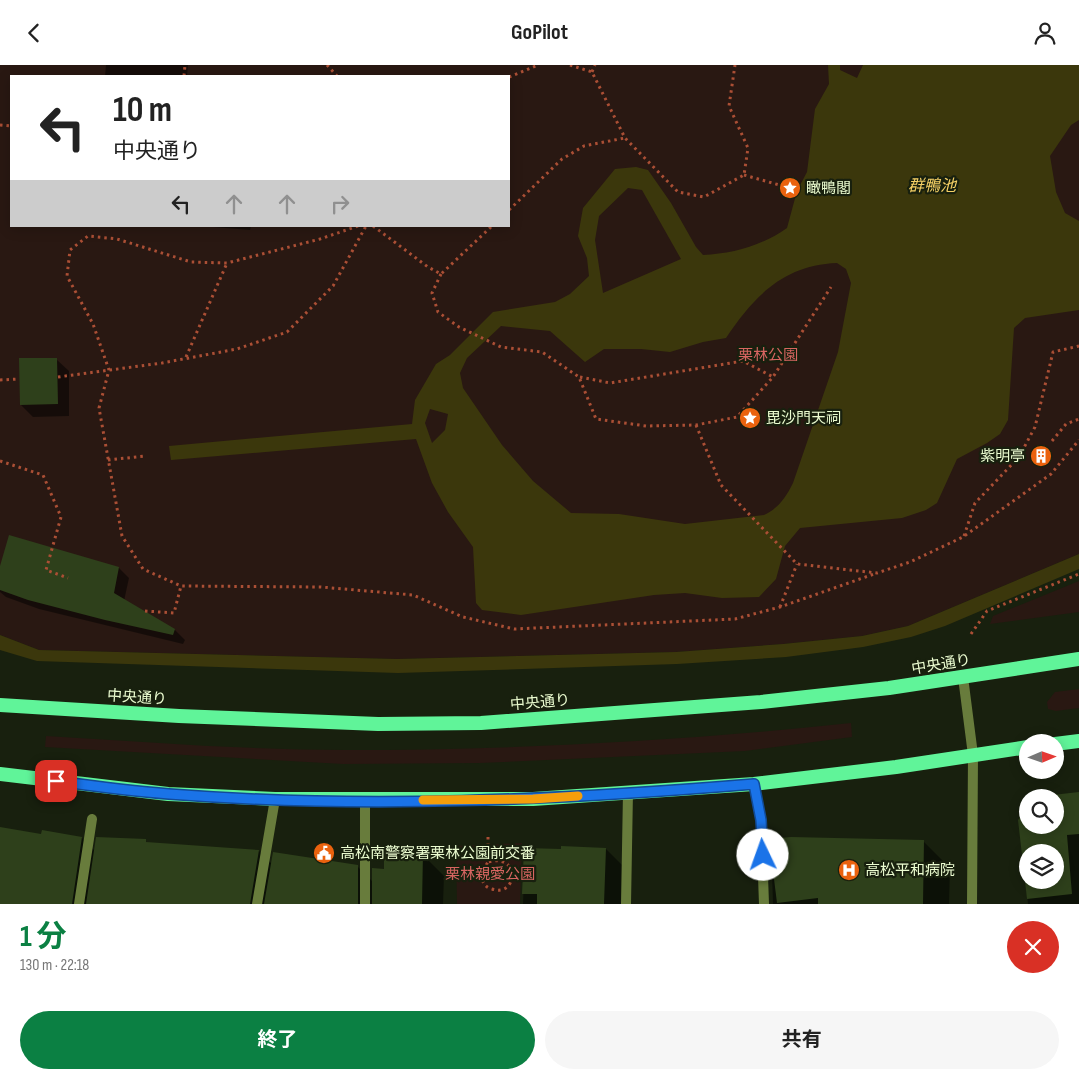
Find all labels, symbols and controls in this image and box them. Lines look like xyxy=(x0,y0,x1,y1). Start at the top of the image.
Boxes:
icon: back xyxy=(20,19,48,47)
text: GoPilot xyxy=(511,19,568,46)
icon: person xyxy=(1031,19,1059,47)
text: 10 m xyxy=(113,89,172,132)
icon: left xyxy=(30,95,95,160)
text: 中央通り xyxy=(113,138,201,165)
place icon: 瞰鴨閣 xyxy=(778,176,802,200)
water label: 群鴨池 xyxy=(908,177,958,196)
place label: 瞰鴨閣 xyxy=(806,179,851,198)
icon: left xyxy=(167,190,195,218)
icon: ahead xyxy=(220,190,248,218)
icon: ahead xyxy=(273,190,301,218)
icon: right xyxy=(326,190,354,218)
park label: 栗林公園 xyxy=(738,346,798,365)
place icon: 毘沙門天祠 xyxy=(738,406,762,430)
place label: 毘沙門天祠 xyxy=(766,409,841,428)
building icon: 紫明亭 xyxy=(1029,444,1053,468)
place label: 紫明亭 xyxy=(980,447,1025,466)
street label: 中央通り xyxy=(910,650,972,679)
street label: 中央通り xyxy=(106,686,168,709)
street label: 中央通り xyxy=(509,690,571,715)
north arrow xyxy=(1019,734,1064,779)
map controls xyxy=(1019,734,1064,889)
pin xyxy=(35,760,77,802)
icon: arrive xyxy=(42,767,70,795)
button: search xyxy=(1019,789,1064,834)
position arrow xyxy=(736,828,788,880)
public building icon: 高松南警察署栗林公園前交番 xyxy=(312,841,336,865)
place label: 高松南警察署栗林公園前交番 xyxy=(340,844,535,863)
button: layers xyxy=(1019,844,1064,889)
hospital icon: 高松平和病院 xyxy=(837,858,861,882)
place label: 高松平和病院 xyxy=(865,861,955,880)
park label: 栗林親愛公園 xyxy=(445,865,535,884)
text: 1 分 xyxy=(20,919,66,955)
button: close xyxy=(1007,921,1059,973)
text: 130 m · 22:18 xyxy=(20,956,89,975)
button: 終了 xyxy=(20,1011,535,1069)
button: 共有 xyxy=(545,1011,1059,1069)

